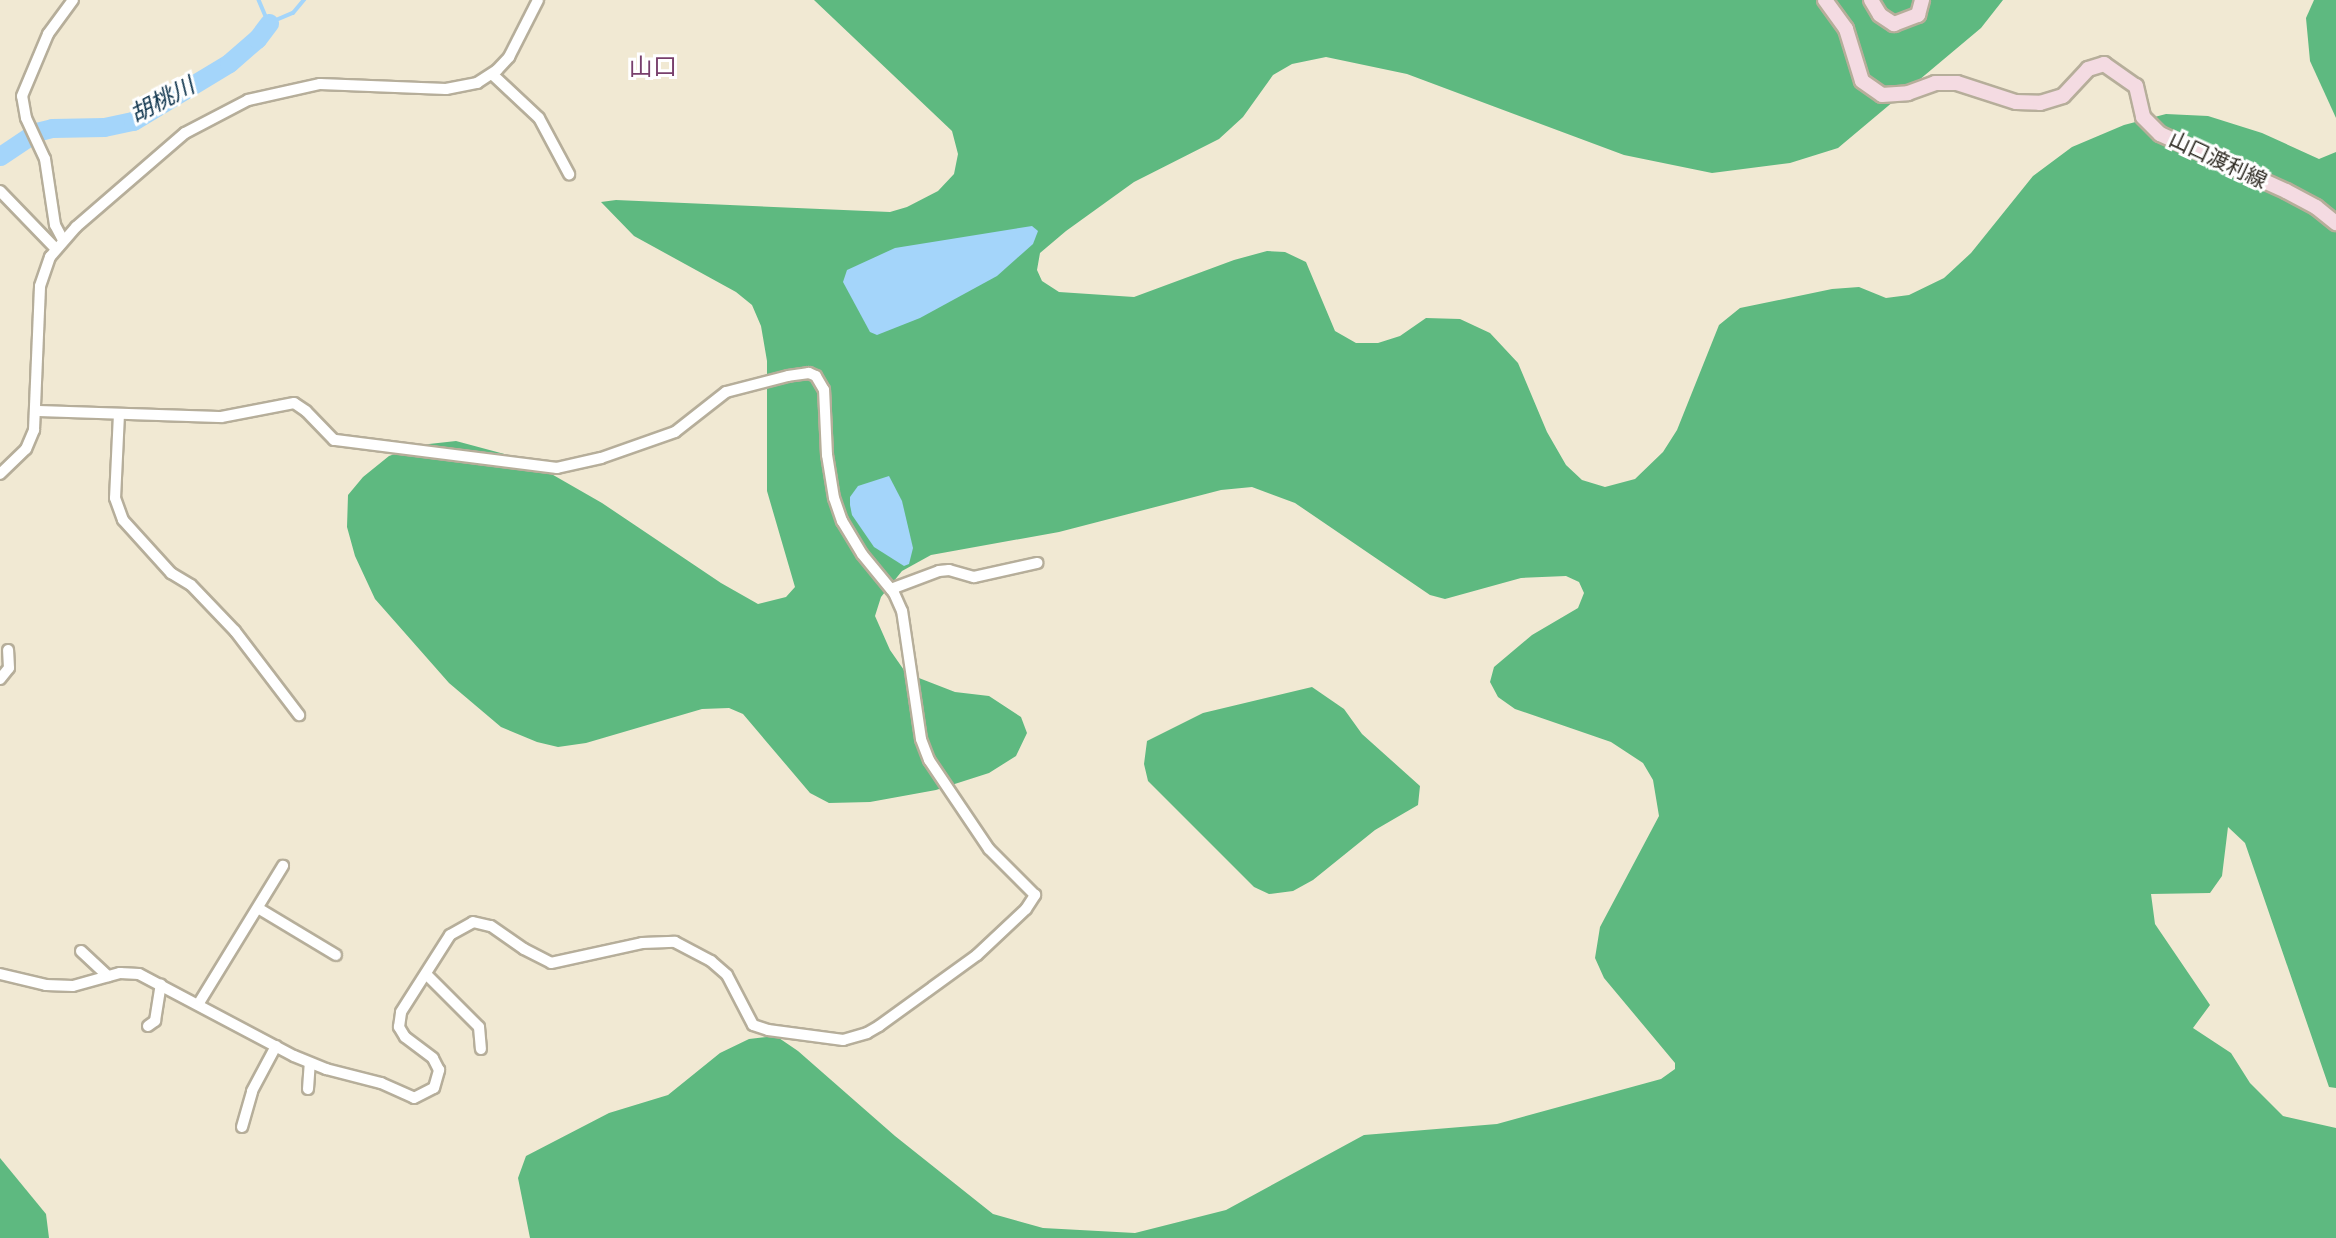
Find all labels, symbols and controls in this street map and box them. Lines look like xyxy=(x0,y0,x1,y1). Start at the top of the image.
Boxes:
district label: 山口 xyxy=(629,53,677,81)
water label: 胡桃川 xyxy=(125,72,199,128)
street label: 山口渡利線 xyxy=(2165,126,2271,194)

